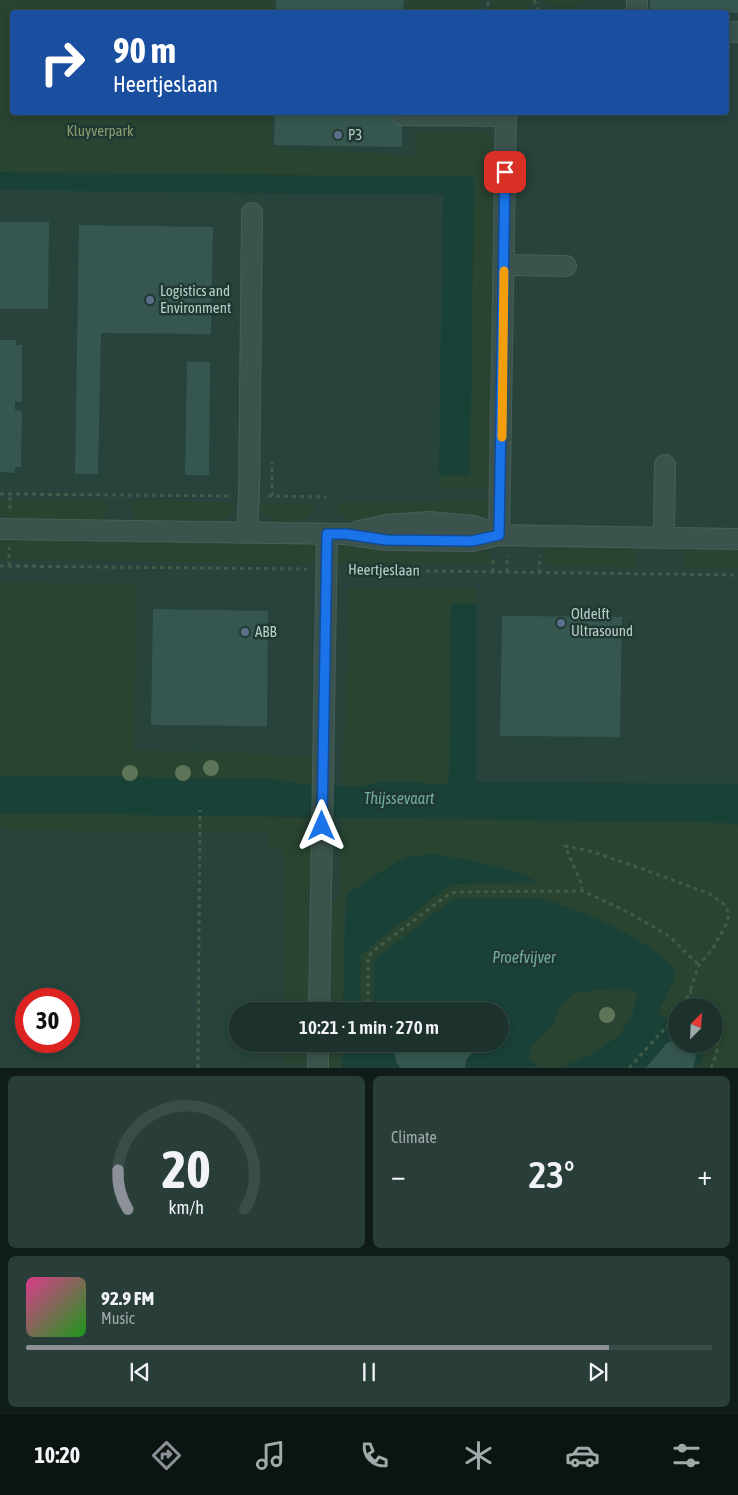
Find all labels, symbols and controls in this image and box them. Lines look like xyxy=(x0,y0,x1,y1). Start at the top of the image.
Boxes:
icon: right xyxy=(30,30,95,95)
text: 90 m xyxy=(113,30,176,70)
text: Heertjeslaan xyxy=(113,71,218,97)
park label: Kluyverpark xyxy=(66,122,134,139)
place label: P3 xyxy=(348,126,362,143)
marker: P3 xyxy=(332,129,344,141)
pin xyxy=(484,151,526,193)
icon: arrive xyxy=(491,158,519,186)
place label: Logistics and Environment xyxy=(160,282,231,316)
marker: Logistics and Environment xyxy=(144,294,156,306)
street label: Heertjeslaan xyxy=(348,560,420,579)
place label: Oldelft Ultrasound xyxy=(571,605,633,639)
marker: Oldelft Ultrasound xyxy=(555,617,567,629)
place label: ABB xyxy=(255,623,277,640)
marker: ABB xyxy=(239,626,251,638)
water label: Thijssevaart xyxy=(364,789,435,808)
position arrow xyxy=(295,799,347,851)
water label: Proefvijver xyxy=(492,948,557,967)
speed limit sign: 30 xyxy=(15,988,80,1053)
north arrow xyxy=(668,998,722,1052)
map controls xyxy=(668,998,723,1053)
text: 10:21 · 1 min · 270 m xyxy=(299,1016,439,1038)
text: Climate xyxy=(391,1128,437,1146)
text: 20 xyxy=(162,1139,211,1199)
text: 23° xyxy=(528,1153,575,1196)
text: − xyxy=(391,1159,406,1191)
text: + xyxy=(697,1159,712,1191)
text: km/h xyxy=(169,1197,204,1218)
text: 92.9 FM xyxy=(101,1287,154,1309)
text: Music xyxy=(101,1309,135,1327)
icon: previous xyxy=(126,1358,154,1386)
icon: pause xyxy=(355,1358,383,1386)
icon: next xyxy=(584,1358,612,1386)
icon: directions xyxy=(149,1438,184,1473)
icon: music xyxy=(253,1438,288,1473)
icon: phone xyxy=(357,1438,392,1473)
icon: climate xyxy=(461,1438,496,1473)
icon: car xyxy=(565,1438,600,1473)
icon: filters xyxy=(669,1438,704,1473)
text: 10:20 xyxy=(34,1442,80,1468)

